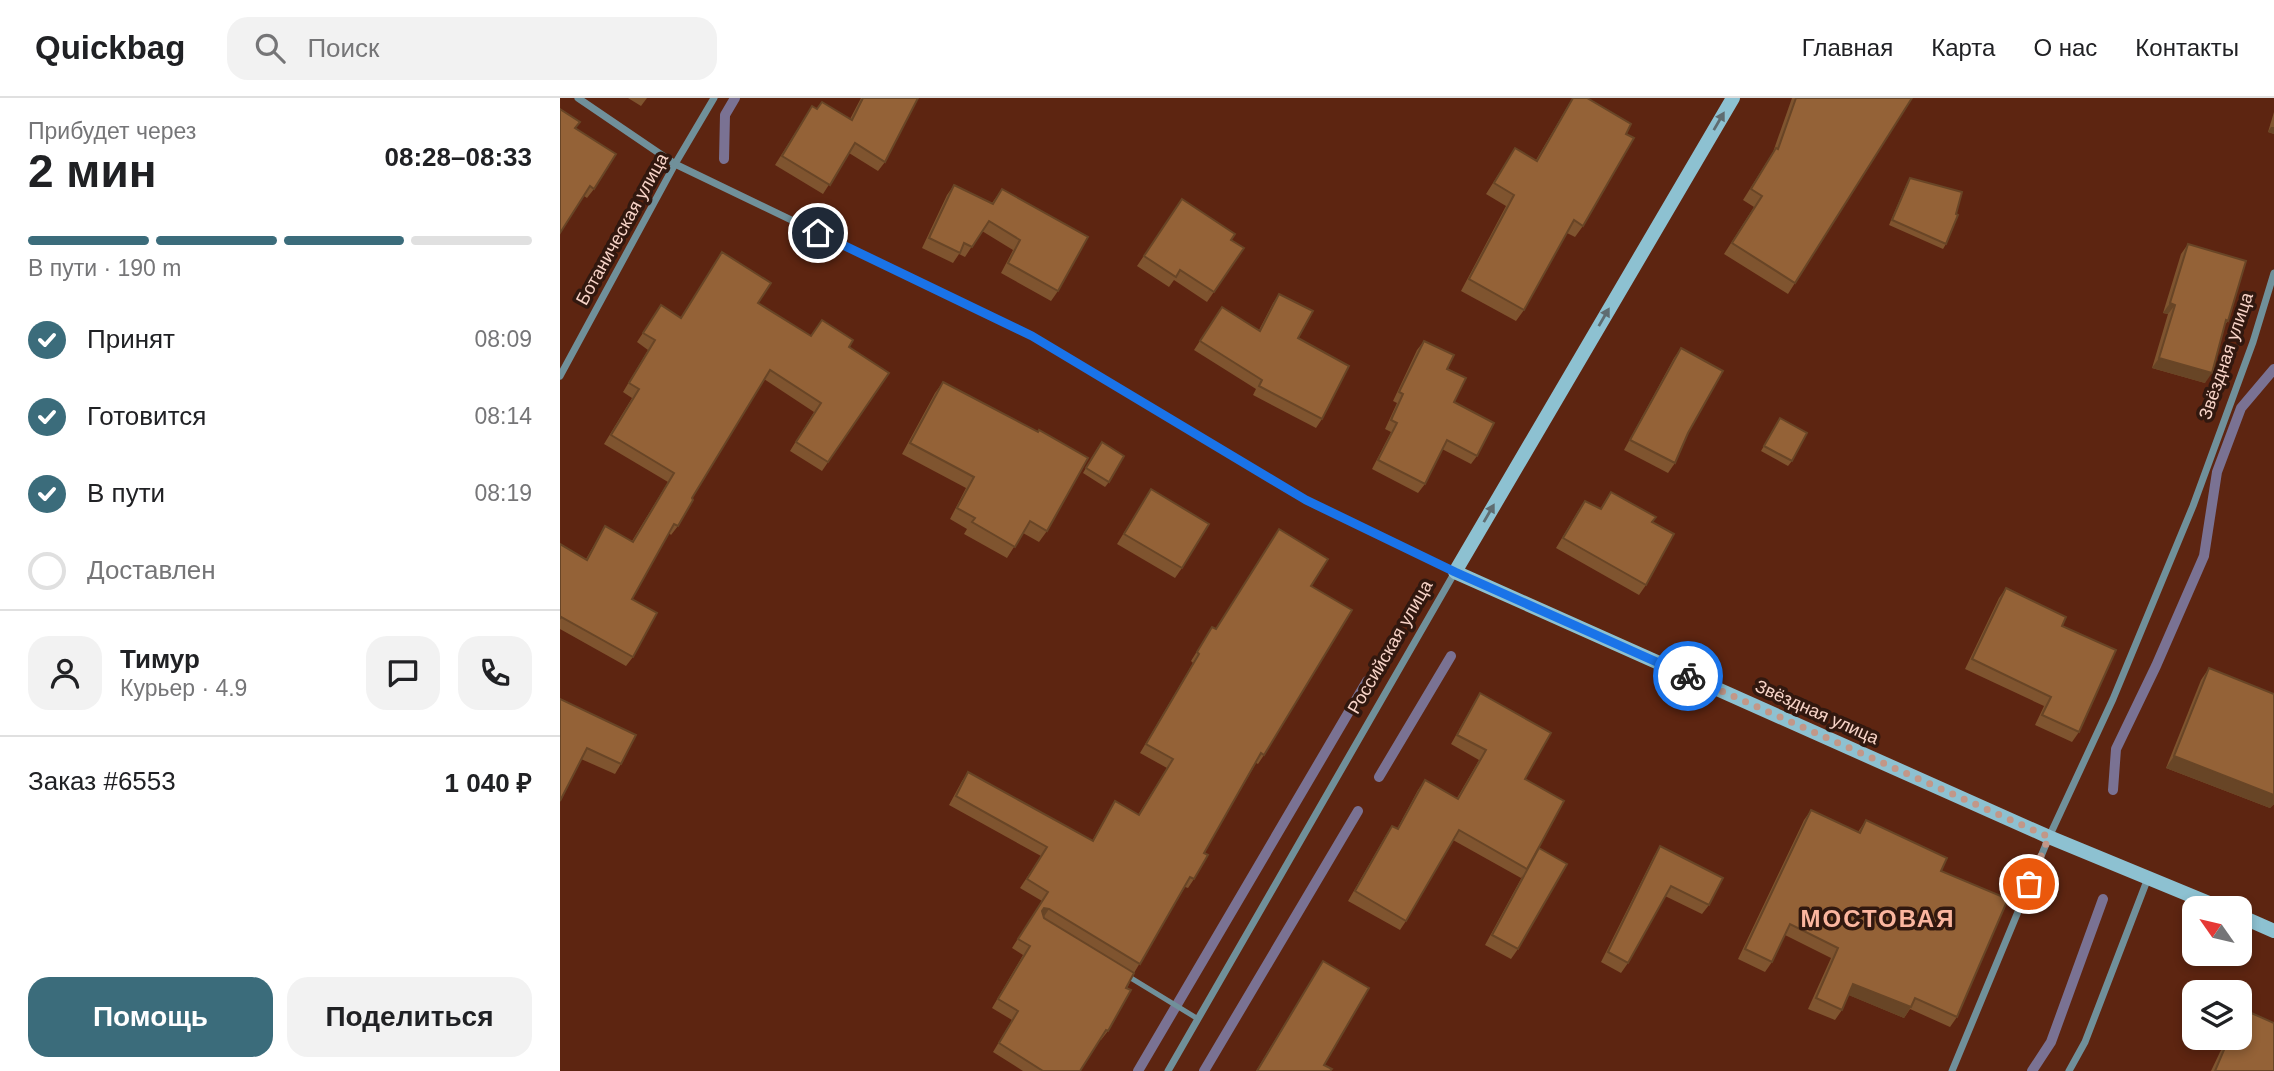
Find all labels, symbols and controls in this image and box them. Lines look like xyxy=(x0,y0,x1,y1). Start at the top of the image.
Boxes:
search box xyxy=(227,17,717,80)
text: Quickbag xyxy=(35,29,185,66)
icon: search xyxy=(251,29,289,67)
text: Поиск xyxy=(307,33,379,63)
text: Главная xyxy=(1802,34,1893,61)
text: Карта xyxy=(1931,34,1995,61)
text: О нас xyxy=(2033,34,2097,61)
text: Контакты xyxy=(2135,34,2239,61)
one-way arrow xyxy=(1713,111,1725,130)
text: Прибудет через xyxy=(28,118,196,144)
text: 08:28–08:33 xyxy=(385,142,532,172)
text: 2 мин xyxy=(28,145,156,197)
street label: Ботаническая улица xyxy=(572,149,673,308)
pin xyxy=(788,203,848,263)
icon: home xyxy=(799,214,837,252)
text: В пути · 190 m xyxy=(28,255,181,281)
street label: Звёздная улица xyxy=(2195,289,2257,422)
one-way arrow xyxy=(1598,307,1610,326)
icon: check xyxy=(28,321,66,359)
text: Принят xyxy=(87,324,175,354)
text: 08:09 xyxy=(474,326,532,352)
icon: check xyxy=(28,398,66,436)
text: Готовится xyxy=(87,401,206,431)
text: 08:14 xyxy=(474,403,532,429)
icon: check xyxy=(28,475,66,513)
text: В пути xyxy=(87,478,165,508)
text: 08:19 xyxy=(474,480,532,506)
one-way arrow xyxy=(1483,504,1495,523)
text: Доставлен xyxy=(87,555,216,585)
street label: Российская улица xyxy=(1344,576,1437,717)
button: person xyxy=(28,636,102,710)
button: chat xyxy=(366,636,440,710)
button: phone xyxy=(458,636,532,710)
courier xyxy=(1653,641,1723,711)
text: Тимур xyxy=(120,644,200,674)
icon: bike xyxy=(1669,657,1707,695)
text: Курьер · 4.9 xyxy=(120,675,247,701)
street label: Звёздная улица xyxy=(1752,676,1883,749)
text: Заказ #6553 xyxy=(28,766,176,796)
text: 1 040 ₽ xyxy=(445,768,532,798)
pin xyxy=(1999,854,2059,914)
icon: bag xyxy=(2010,865,2048,903)
north arrow xyxy=(2182,896,2252,966)
map controls xyxy=(2182,896,2252,1050)
district label: МОСТОВАЯ xyxy=(1801,905,1955,932)
button: Помощь xyxy=(28,977,273,1057)
button: Поделиться xyxy=(287,977,532,1057)
button: layers xyxy=(2182,980,2252,1050)

